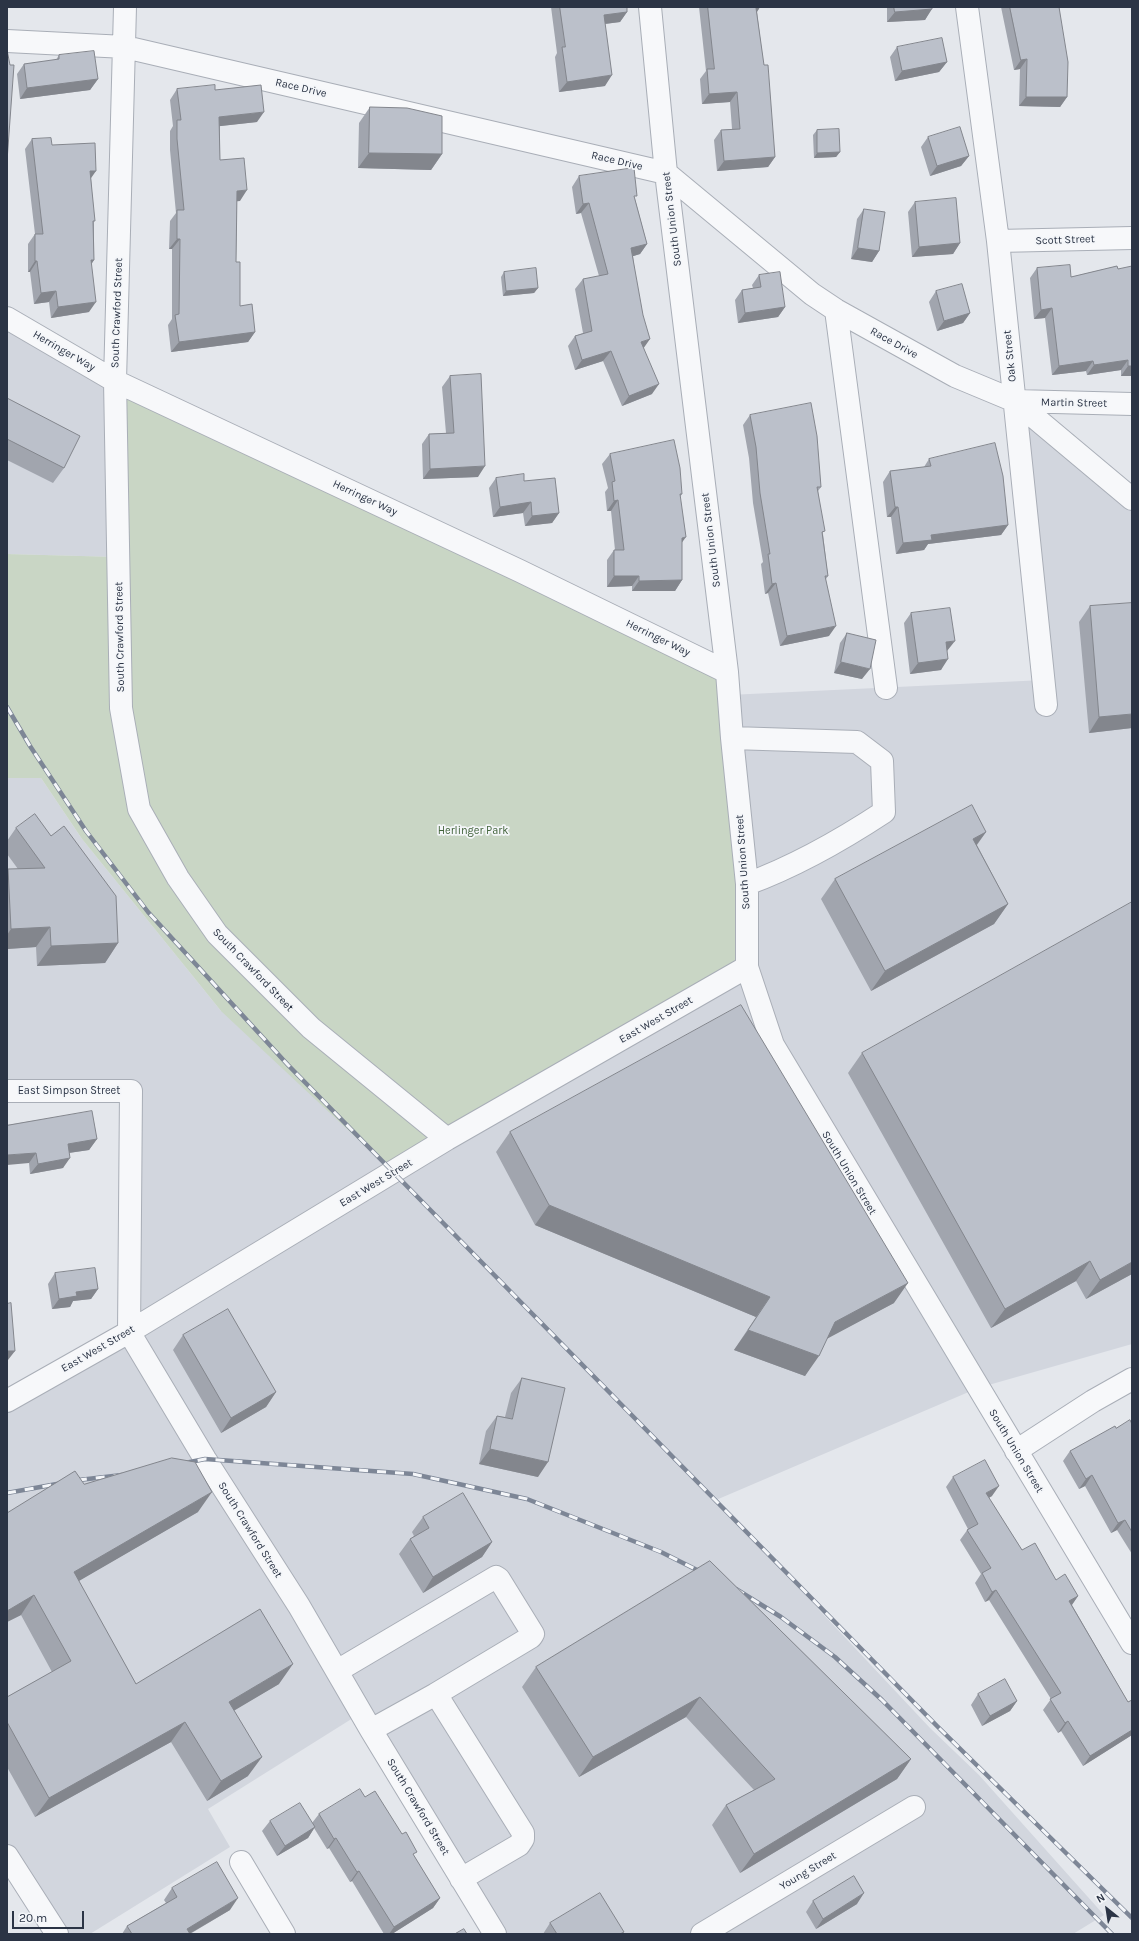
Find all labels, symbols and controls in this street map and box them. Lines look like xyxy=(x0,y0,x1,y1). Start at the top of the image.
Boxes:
street label: Race Drive xyxy=(274,76,328,100)
street label: Race Drive xyxy=(590,149,644,173)
street label: South Union Street xyxy=(660,171,684,267)
street label: Scott Street xyxy=(1035,232,1095,248)
street label: South Crawford Street xyxy=(108,258,126,368)
street label: Race Drive xyxy=(868,325,920,361)
street label: Herringer Way xyxy=(30,328,98,374)
street label: Oak Street xyxy=(1001,329,1019,383)
street label: Martin Street xyxy=(1041,396,1107,410)
street label: Herringer Way xyxy=(331,477,399,519)
street label: South Union Street xyxy=(699,492,723,588)
street label: South Crawford Street xyxy=(112,582,128,692)
street label: Herringer Way xyxy=(624,617,692,659)
street label: South Union Street xyxy=(733,814,753,910)
park label: Herlinger Park xyxy=(438,824,508,838)
street label: South Crawford Street xyxy=(210,926,296,1014)
street label: East West Street xyxy=(617,994,695,1046)
street label: East Simpson Street xyxy=(18,1084,120,1098)
street label: South Union Street xyxy=(819,1129,879,1217)
street label: East West Street xyxy=(337,1156,415,1210)
street label: East West Street xyxy=(59,1323,137,1375)
street label: South Union Street xyxy=(986,1407,1046,1495)
street label: South Crawford Street xyxy=(215,1480,285,1580)
street label: South Crawford Street xyxy=(384,1756,452,1858)
street label: Young Street xyxy=(777,1849,839,1893)
north arrow xyxy=(1087,1889,1127,1929)
text: N xyxy=(1094,1891,1107,1906)
scale bar xyxy=(14,1903,86,1929)
text: 20 m xyxy=(19,1911,47,1925)

